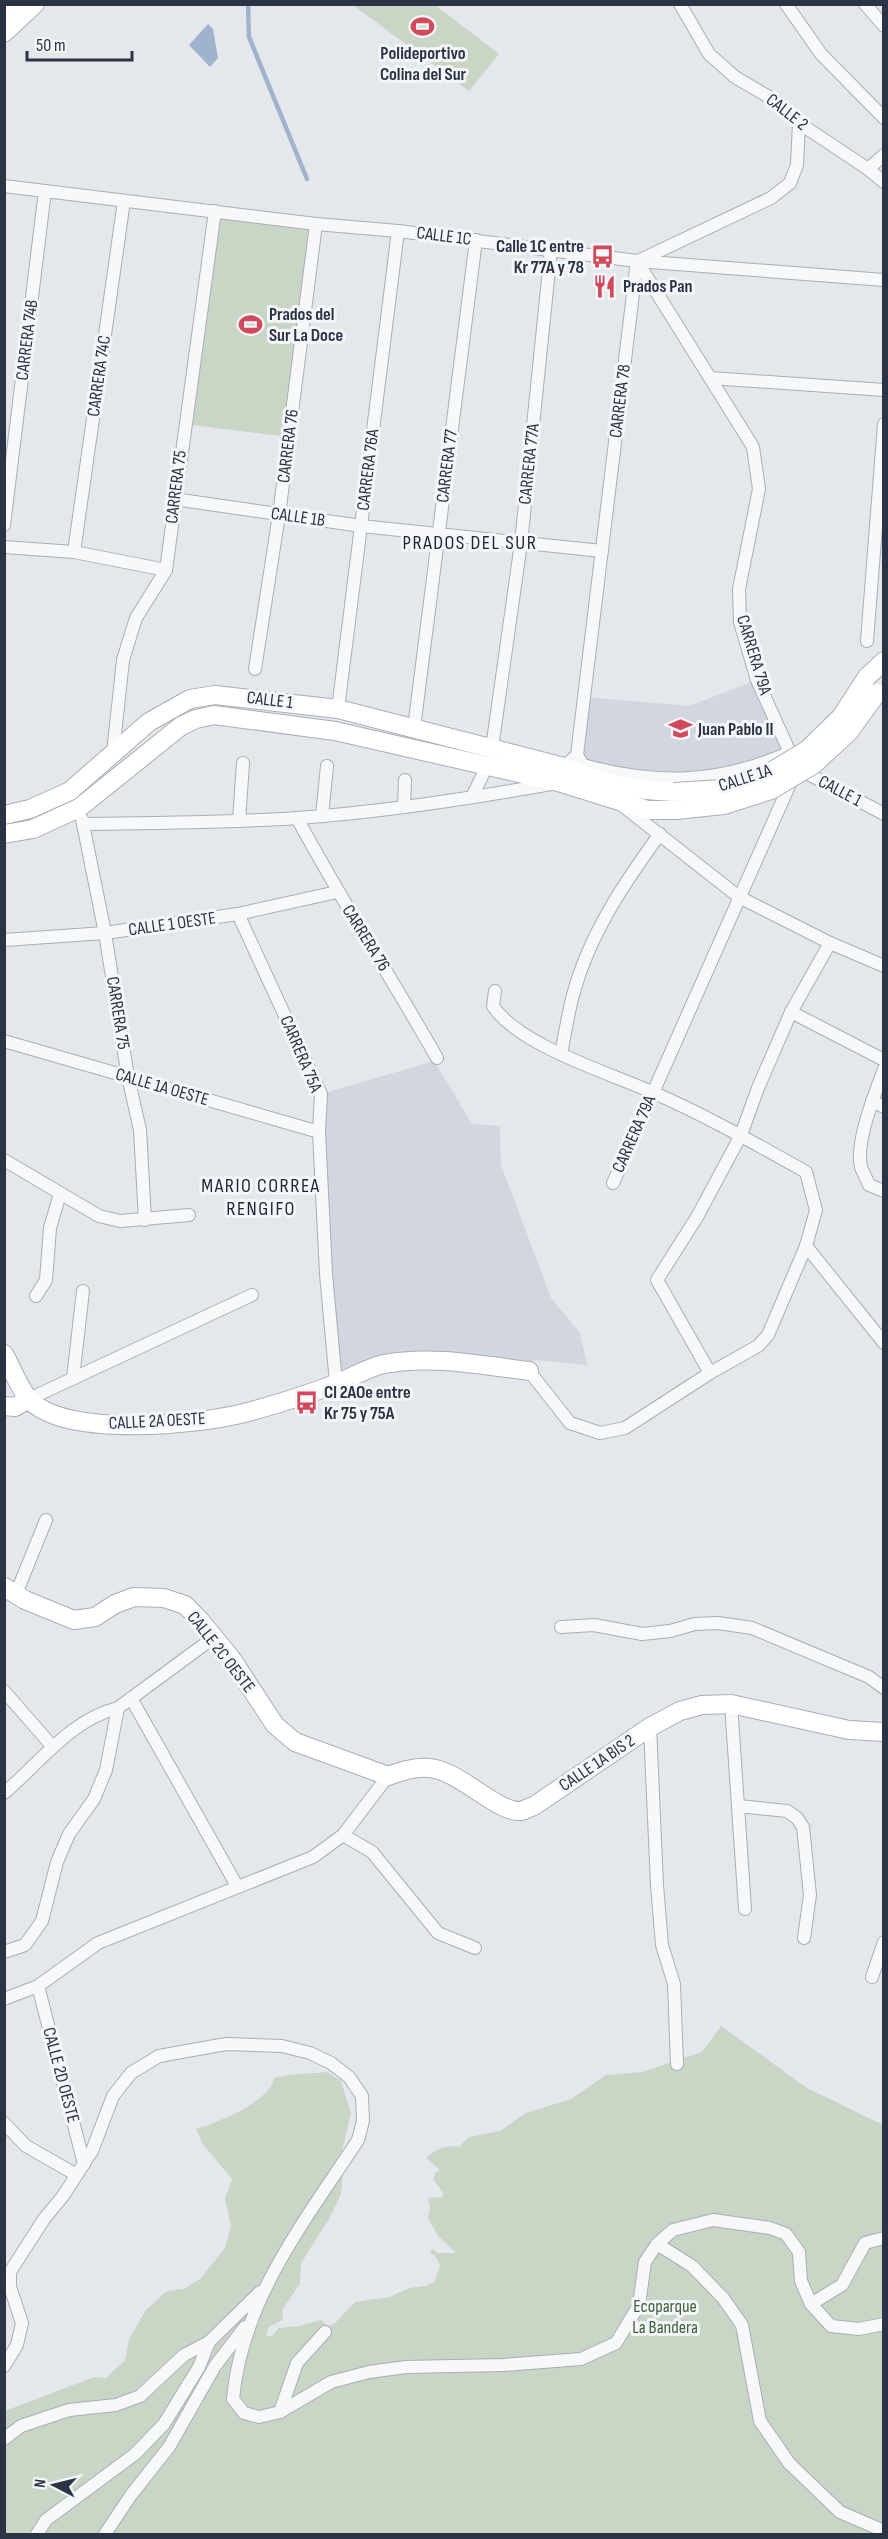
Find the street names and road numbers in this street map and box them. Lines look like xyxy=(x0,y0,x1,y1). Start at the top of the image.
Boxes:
street label: CALLE 2 xyxy=(762,89,812,135)
street label: CALLE 1C xyxy=(415,222,473,250)
street label: CARRERA 74B xyxy=(12,298,42,382)
street label: CARRERA 74C xyxy=(83,334,115,418)
street label: CARRERA 78 xyxy=(605,363,635,439)
street label: CARRERA 76 xyxy=(273,408,303,484)
street label: CARRERA 77A xyxy=(514,422,544,505)
street label: CARRERA 77 xyxy=(432,427,462,504)
street label: CARRERA 76A xyxy=(353,428,383,512)
street label: CARRERA 75 xyxy=(161,449,191,525)
street label: CALLE 1B xyxy=(270,503,326,531)
street label: CARRERA 79A xyxy=(732,613,776,698)
street label: CALLE 1 xyxy=(246,687,295,713)
street label: CALLE 1A xyxy=(716,760,774,796)
street label: CALLE 1 xyxy=(815,771,866,811)
street label: CARRERA 76 xyxy=(337,901,395,975)
street label: CALLE 1 OESTE xyxy=(127,907,217,941)
street label: CARRERA 75 xyxy=(102,975,134,1051)
street label: CARRERA 75A xyxy=(275,1012,327,1096)
street label: CALLE 1A OESTE xyxy=(113,1064,211,1110)
street label: CARRERA 79A xyxy=(608,1092,660,1176)
street label: CALLE 2A OESTE xyxy=(108,1408,206,1434)
street label: CALLE 2C OESTE xyxy=(183,1607,259,1697)
street label: CALLE 1A BIS 2 xyxy=(555,1730,639,1796)
street label: CALLE 2D OESTE xyxy=(38,2025,84,2125)

